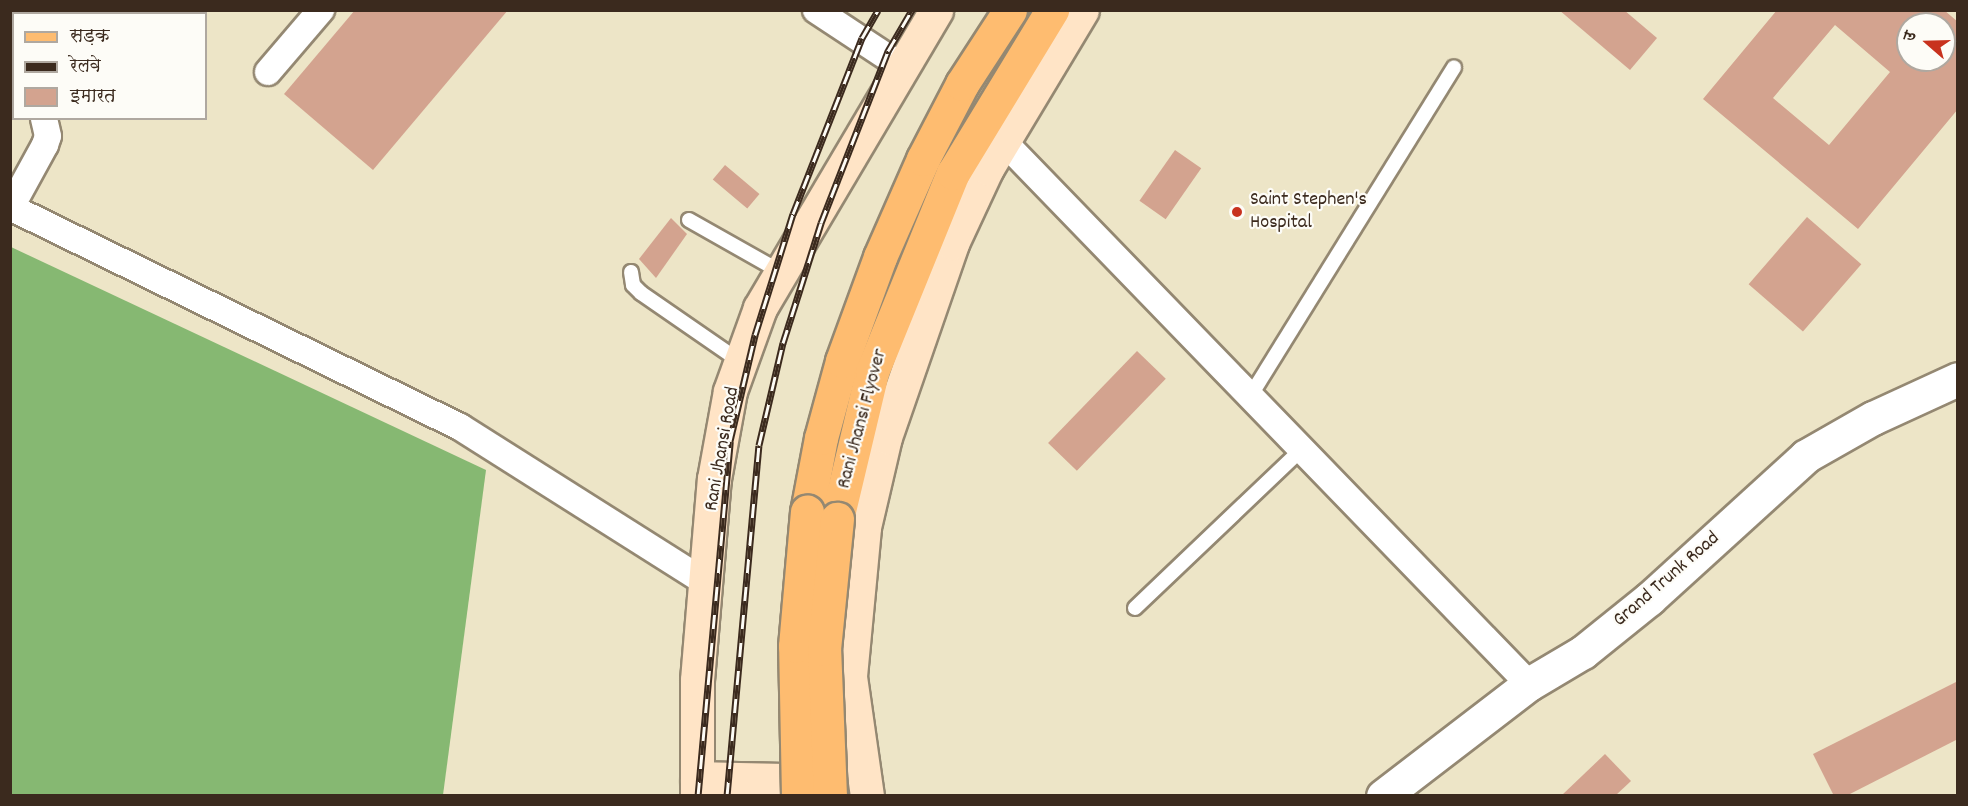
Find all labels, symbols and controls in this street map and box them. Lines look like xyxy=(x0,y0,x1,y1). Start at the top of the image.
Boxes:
legend xyxy=(12,12,207,120)
north arrow xyxy=(1896,12,1956,72)
text: सड़क xyxy=(70,25,110,50)
text: उ xyxy=(1898,28,1923,45)
text: रेलवे xyxy=(70,55,101,80)
text: इमारत xyxy=(70,85,116,110)
place label: Saint Stephen's Hospital xyxy=(1250,189,1367,236)
marker: Saint Stephen's Hospital xyxy=(1228,203,1246,221)
street label: Rani Jhansi Flyover xyxy=(833,347,893,491)
street label: Rani Jhansi Road xyxy=(700,385,746,513)
street label: Grand Trunk Road xyxy=(1609,527,1725,633)

